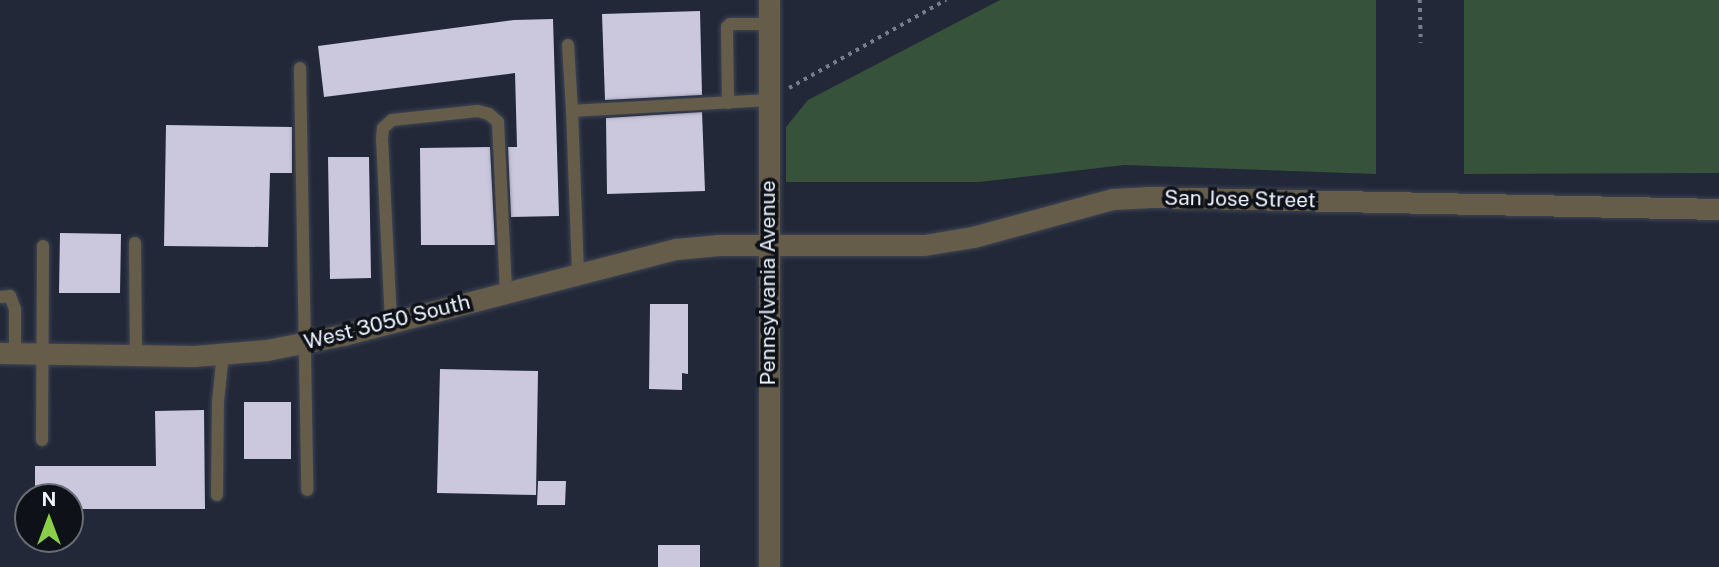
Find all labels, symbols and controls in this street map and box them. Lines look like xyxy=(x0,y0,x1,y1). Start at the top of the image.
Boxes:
street label: Pennsylvania Avenue xyxy=(755,180,781,386)
street label: San Jose Street xyxy=(1164,185,1316,213)
street label: West 3050 South xyxy=(301,289,473,355)
north arrow xyxy=(14,483,84,553)
text: N xyxy=(42,488,56,510)

